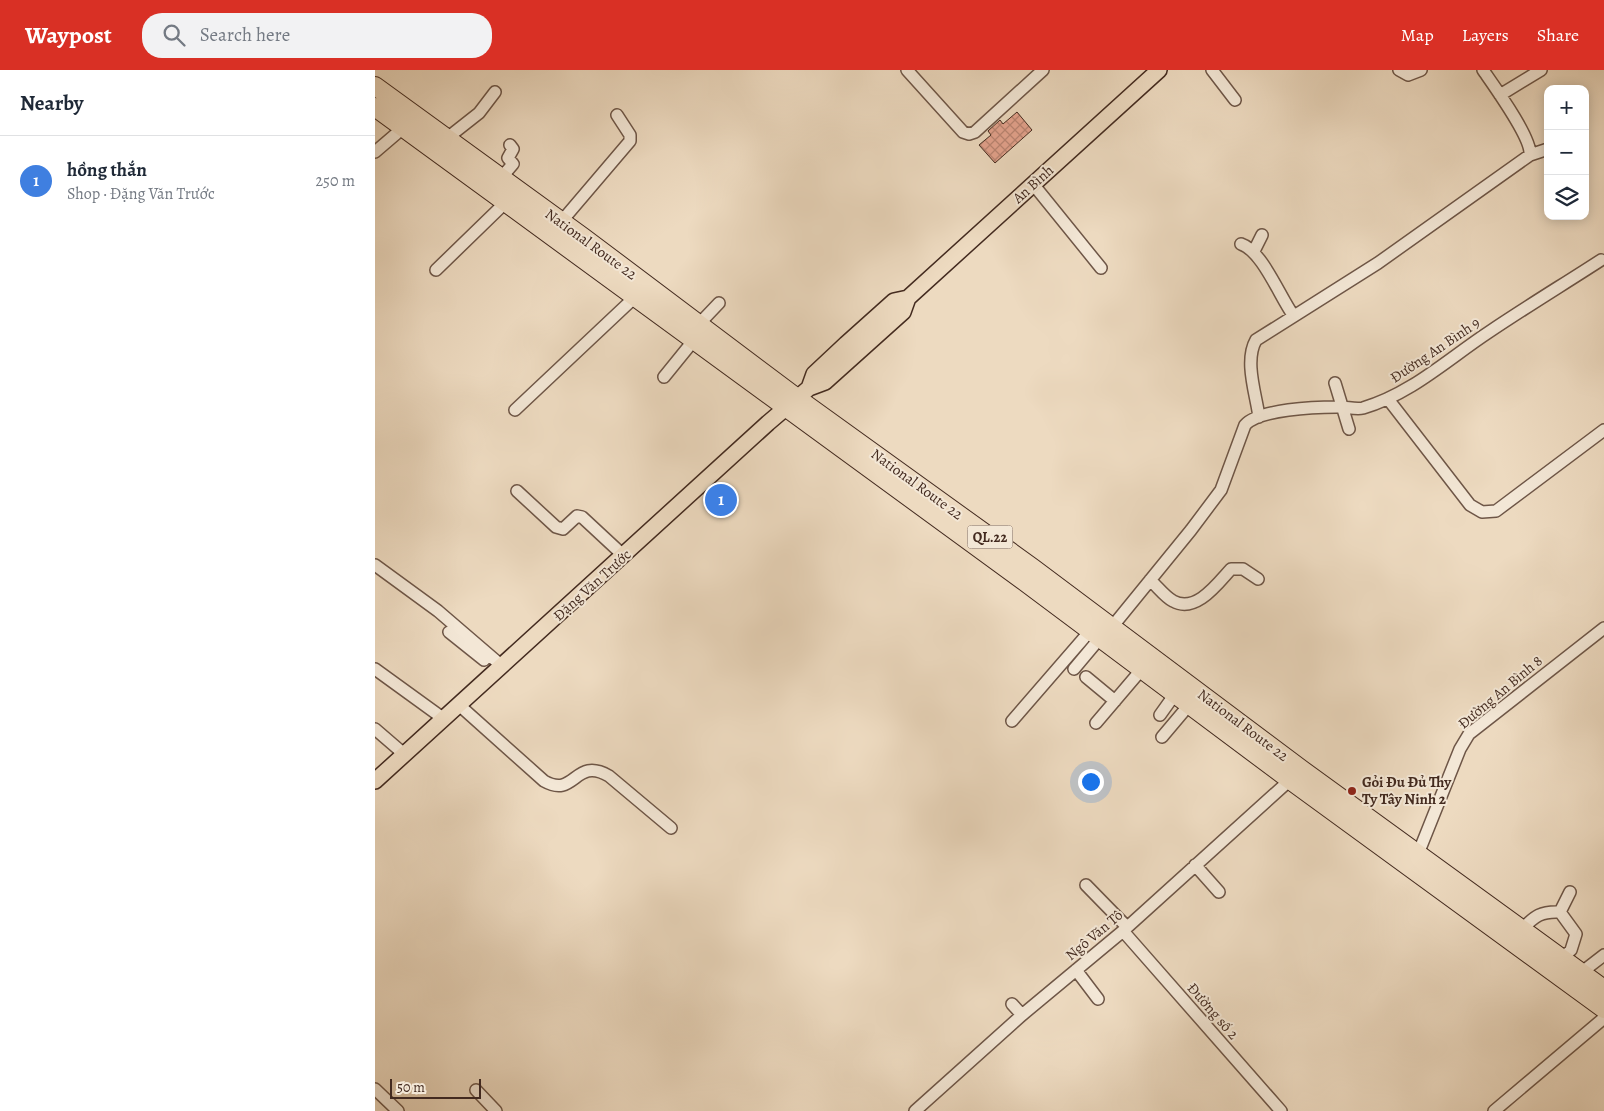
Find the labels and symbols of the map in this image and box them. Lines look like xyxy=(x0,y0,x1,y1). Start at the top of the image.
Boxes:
street label: An Bình xyxy=(1007,160,1058,208)
street label: National Route 22 xyxy=(541,204,641,284)
street label: Đường An Bình 9 xyxy=(1386,312,1484,387)
street label: National Route 22 xyxy=(867,444,967,524)
pin: 1 xyxy=(705,481,737,519)
road number: QL.22 xyxy=(967,526,1013,548)
street label: Đặng Văn Trước xyxy=(549,545,635,625)
street label: Đường An Bình 8 xyxy=(1454,651,1546,733)
street label: National Route 22 xyxy=(1193,684,1293,766)
your location xyxy=(1078,769,1104,795)
place label: Gỏi Đu Đủ Thy Ty Tây Ninh 2 xyxy=(1362,772,1452,809)
marker: Gỏi Đu Đủ Thy Ty Tây Ninh 2 xyxy=(1346,785,1358,797)
street label: Ngô Văn Tô xyxy=(1061,905,1127,965)
street label: Đường số 2 xyxy=(1183,978,1243,1044)
scale bar xyxy=(390,1076,481,1099)

